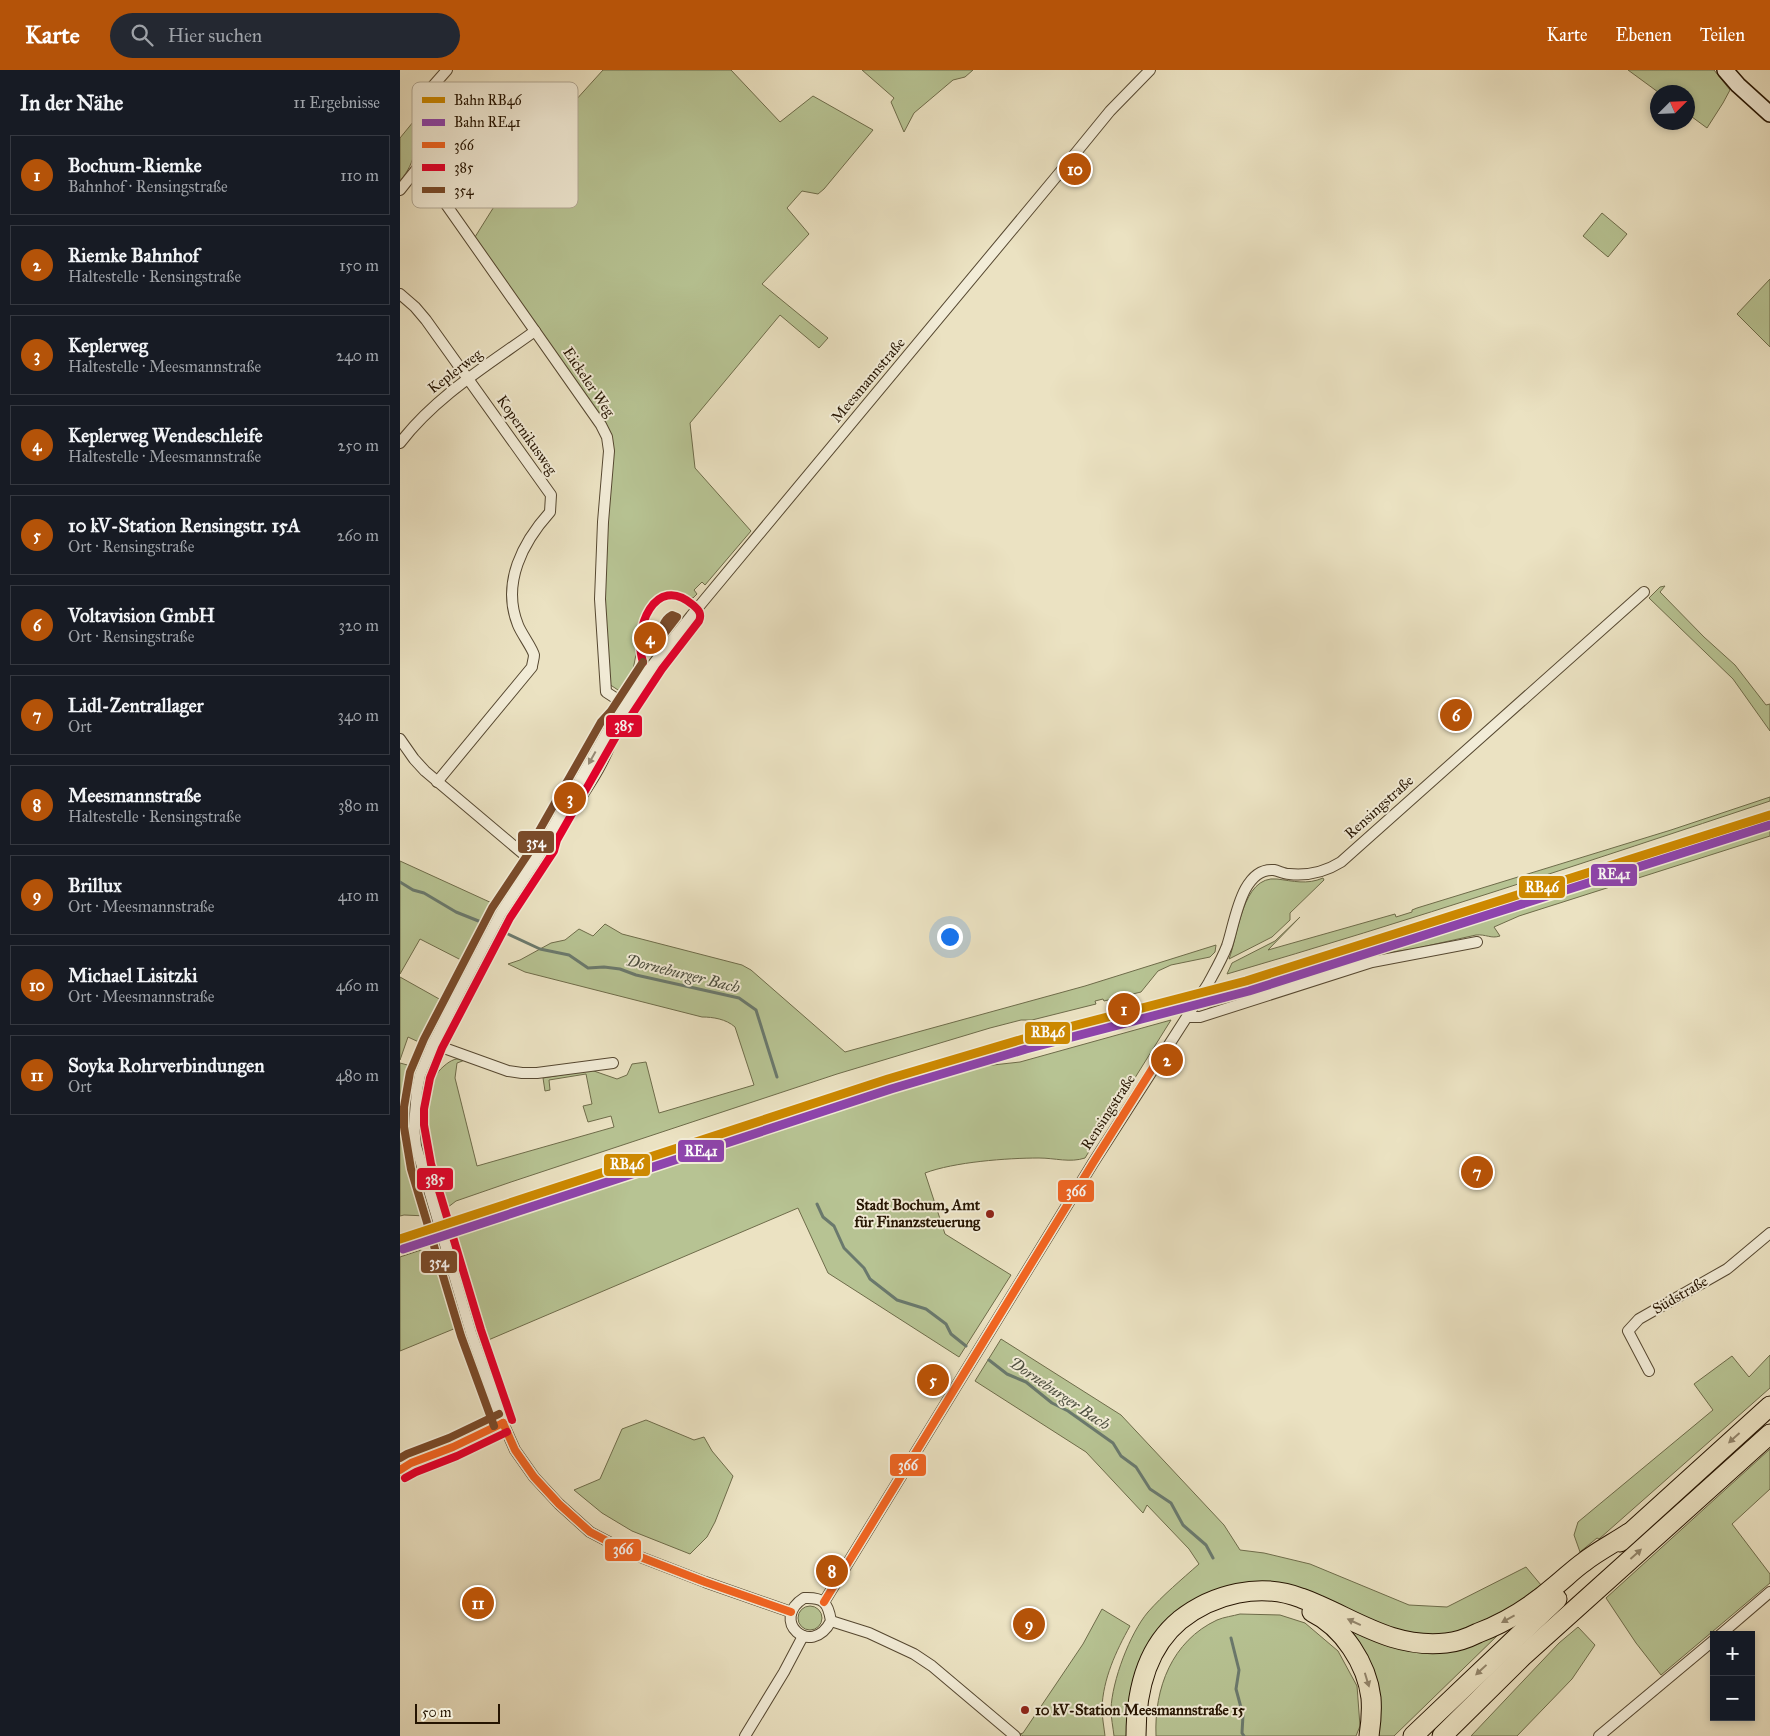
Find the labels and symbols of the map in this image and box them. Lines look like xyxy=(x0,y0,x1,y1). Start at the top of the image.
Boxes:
legend xyxy=(412,82,578,208)
north arrow xyxy=(1650,85,1695,130)
text: Bahn RB46 xyxy=(454,92,522,109)
text: Bahn RE41 xyxy=(454,114,521,131)
text: 366 xyxy=(454,137,475,154)
pin: 10 xyxy=(1059,150,1091,188)
text: 385 xyxy=(454,159,474,176)
text: 354 xyxy=(454,182,475,199)
street label: Meesmannstraße xyxy=(827,334,909,426)
street label: Keplerweg xyxy=(424,344,486,397)
street label: Eickeler Weg xyxy=(559,344,619,421)
street label: Kopernikusweg xyxy=(493,392,562,479)
pin: 4 xyxy=(634,619,666,657)
pin: 6 xyxy=(1440,696,1472,734)
line badge: 385 xyxy=(605,714,643,738)
text: 385 xyxy=(614,717,634,735)
one-way arrow xyxy=(588,752,597,765)
street label: Rensingstraße xyxy=(1341,771,1417,843)
pin: 3 xyxy=(554,779,586,817)
line badge: 354 xyxy=(517,830,555,854)
text: 354 xyxy=(526,834,547,852)
line badge: RE41 xyxy=(1590,863,1638,887)
text: RE41 xyxy=(1597,866,1631,884)
line badge: RB46 xyxy=(1518,875,1566,899)
text: RB46 xyxy=(1525,879,1560,897)
your location xyxy=(937,924,963,950)
water label: Dorneburger Bach xyxy=(624,950,742,997)
pin: 1 xyxy=(1108,990,1140,1028)
line badge: RB46 xyxy=(1024,1021,1071,1045)
text: RB46 xyxy=(1031,1024,1066,1042)
pin: 2 xyxy=(1151,1041,1183,1079)
street label: Rensingstraße xyxy=(1077,1071,1139,1153)
line badge: RE41 xyxy=(677,1139,725,1163)
text: RE41 xyxy=(684,1143,718,1161)
line badge: RB46 xyxy=(603,1153,651,1177)
pin: 7 xyxy=(1461,1153,1493,1191)
text: RB46 xyxy=(610,1156,645,1174)
line badge: 385 xyxy=(416,1167,454,1191)
text: 385 xyxy=(425,1171,445,1189)
line badge: 366 xyxy=(1057,1179,1095,1203)
text: 366 xyxy=(1066,1183,1087,1201)
place label: Stadt Bochum, Amt für Finanzsteuerung xyxy=(854,1196,981,1232)
marker: Stadt Bochum, Amt für Finanzsteuerung xyxy=(984,1208,996,1220)
line badge: 354 xyxy=(420,1250,458,1274)
text: 354 xyxy=(429,1254,450,1272)
street label: Südstraße xyxy=(1649,1272,1711,1318)
water label: Dorneburger Bach xyxy=(1006,1353,1114,1434)
pin: 5 xyxy=(917,1361,949,1399)
one-way arrow xyxy=(1727,1433,1740,1444)
line badge: 366 xyxy=(889,1453,927,1477)
text: 366 xyxy=(898,1457,919,1475)
line badge: 366 xyxy=(604,1538,642,1562)
text: 366 xyxy=(613,1541,634,1559)
one-way arrow xyxy=(1630,1548,1642,1560)
pin: 8 xyxy=(816,1552,848,1590)
pin: 11 xyxy=(462,1584,494,1622)
pin: 9 xyxy=(1013,1605,1045,1643)
one-way arrow xyxy=(1501,1615,1515,1624)
one-way arrow xyxy=(1347,1618,1361,1626)
one-way arrow xyxy=(1475,1664,1488,1675)
one-way arrow xyxy=(1363,1673,1371,1688)
scale bar xyxy=(415,1701,500,1724)
place label: 10 kV-Station Meesmannstraße 15 xyxy=(1035,1701,1245,1719)
marker: 10 kV-Station Meesmannstraße 15 xyxy=(1019,1704,1031,1716)

